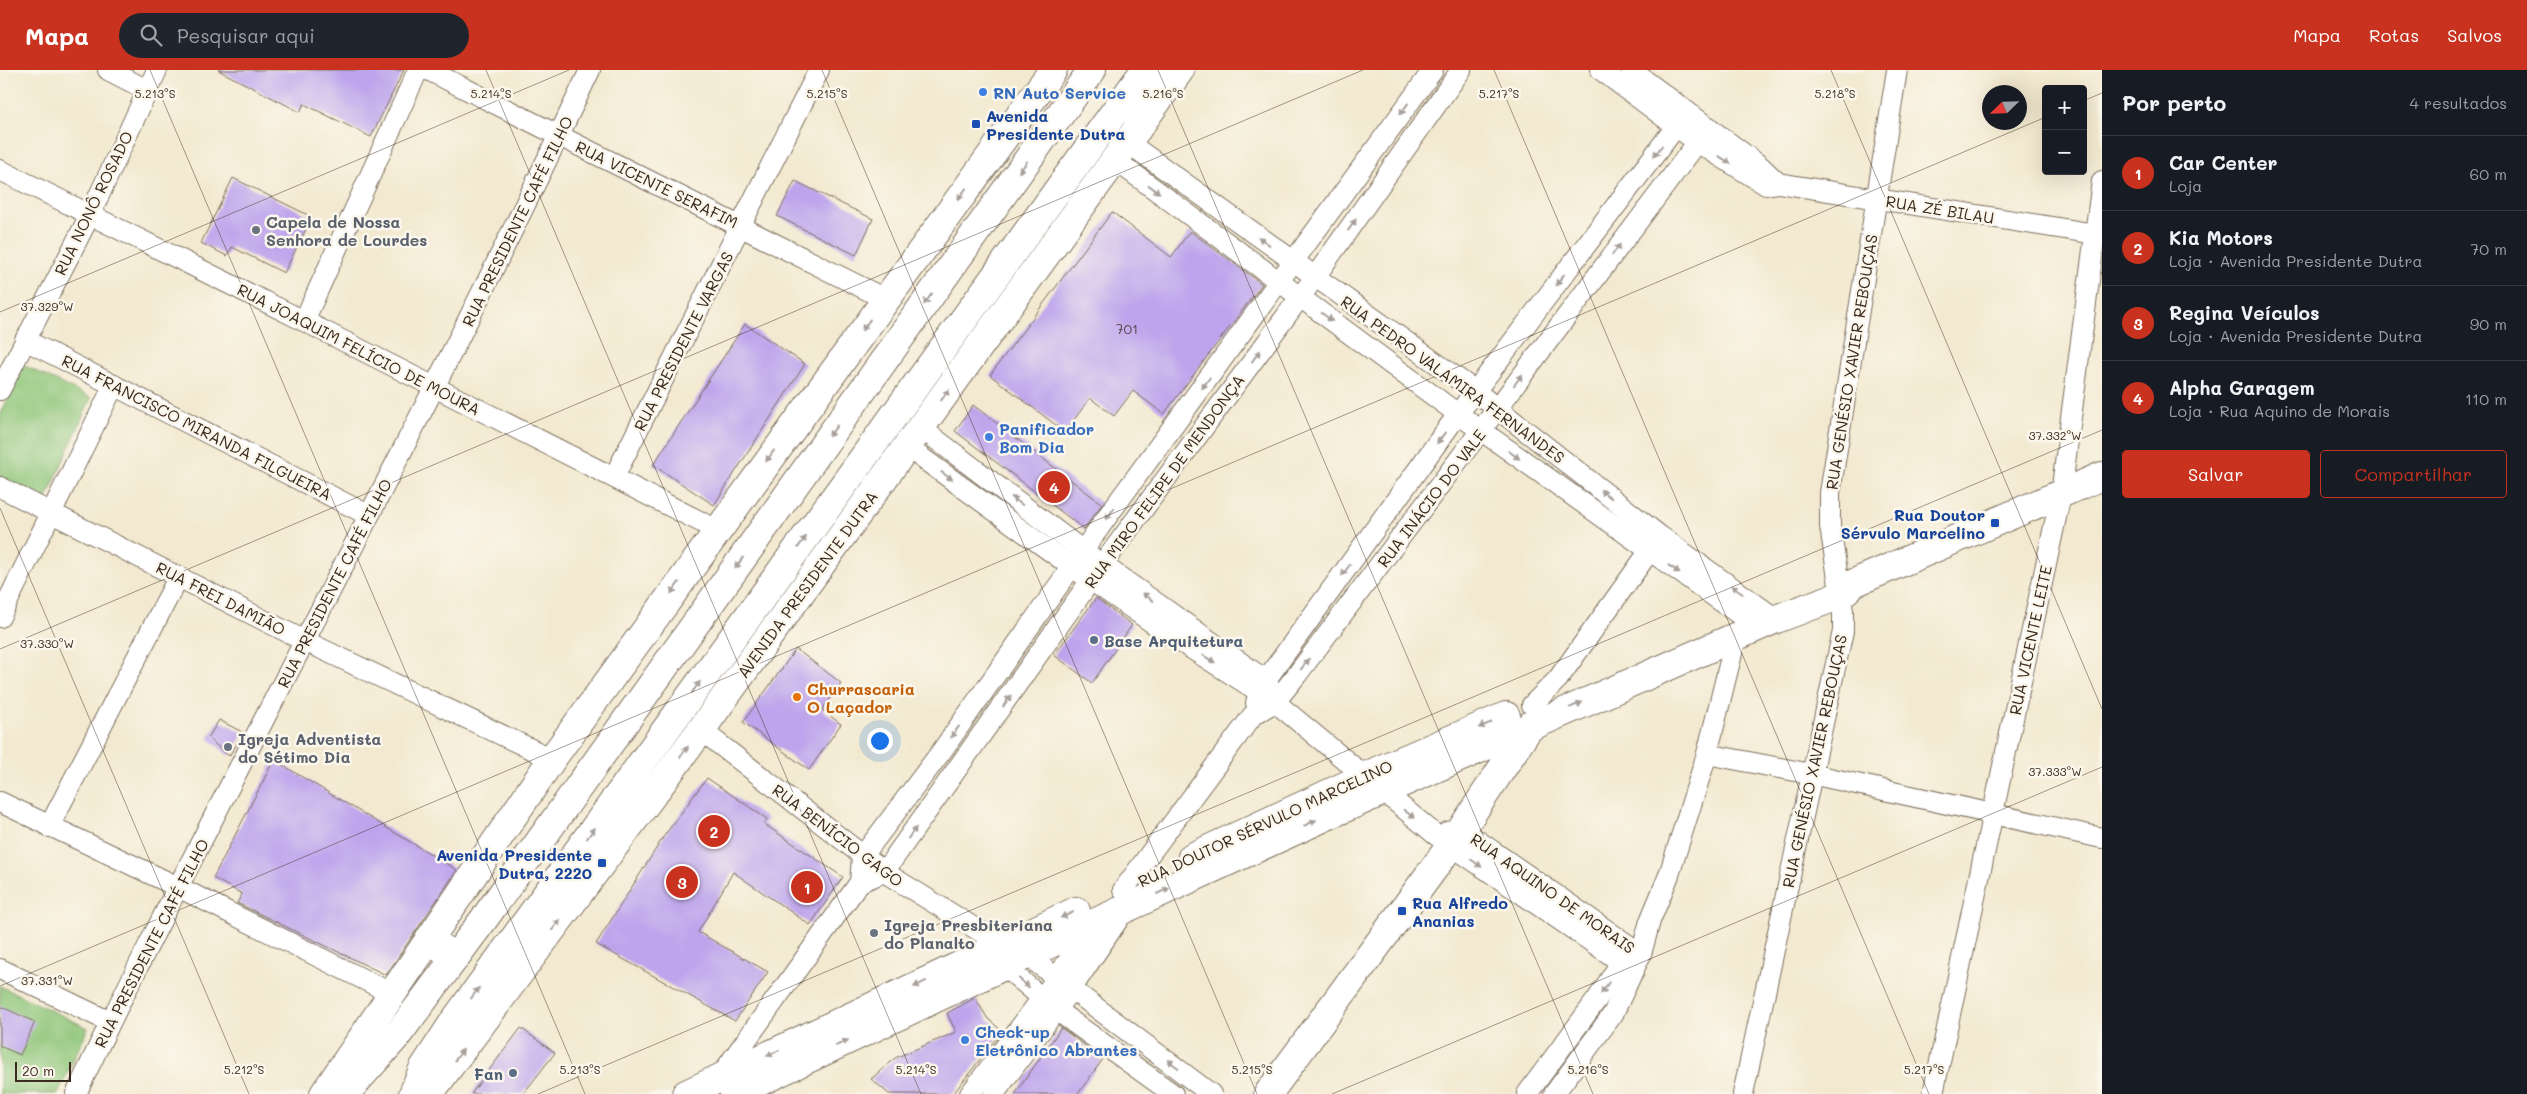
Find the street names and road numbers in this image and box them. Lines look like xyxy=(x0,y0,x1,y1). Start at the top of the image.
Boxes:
street label: RUA PRESIDENTE CAFÉ FILHO xyxy=(457,112,577,330)
street label: RUA NONÔ ROSADO xyxy=(49,127,137,279)
street label: RUA VICENTE SERAFIM xyxy=(572,135,742,233)
street label: RUA ZÉ BILAU xyxy=(1884,190,1996,228)
street label: RUA GENÉSIO XAVIER REBOUÇAS xyxy=(1820,233,1882,491)
street label: RUA PRESIDENTE VARGAS xyxy=(629,248,737,434)
street label: RUA JOAQUIM FELÍCIO DE MOURA xyxy=(234,278,484,420)
street label: RUA PEDRO VALAMIRA FERNANDES xyxy=(1337,291,1569,467)
street label: RUA FRANCISCO MIRANDA FILGUEIRA xyxy=(58,349,336,505)
street label: RUA MIRO FELIPE DE MENDONÇA xyxy=(1079,370,1249,592)
street label: RUA INÁCIO DO VALE xyxy=(1372,425,1490,571)
street label: RUA PRESIDENTE CAFÉ FILHO xyxy=(272,475,396,691)
street label: AVENIDA PRESIDENTE DUTRA xyxy=(732,486,882,682)
street label: RUA FREI DAMIÃO xyxy=(153,556,289,640)
street label: RUA VICENTE LEITE xyxy=(2004,563,2056,717)
street label: RUA GENÉSIO XAVIER REBOUÇAS xyxy=(1777,632,1851,890)
street label: RUA DOUTOR SÉRVULO MARCELINO xyxy=(1134,755,1396,891)
street label: RUA BENÍCIO GAGO xyxy=(768,779,908,891)
street label: RUA AQUINO DE MORAIS xyxy=(1467,828,1639,958)
street label: RUA PRESIDENTE CAFÉ FILHO xyxy=(89,835,213,1051)

